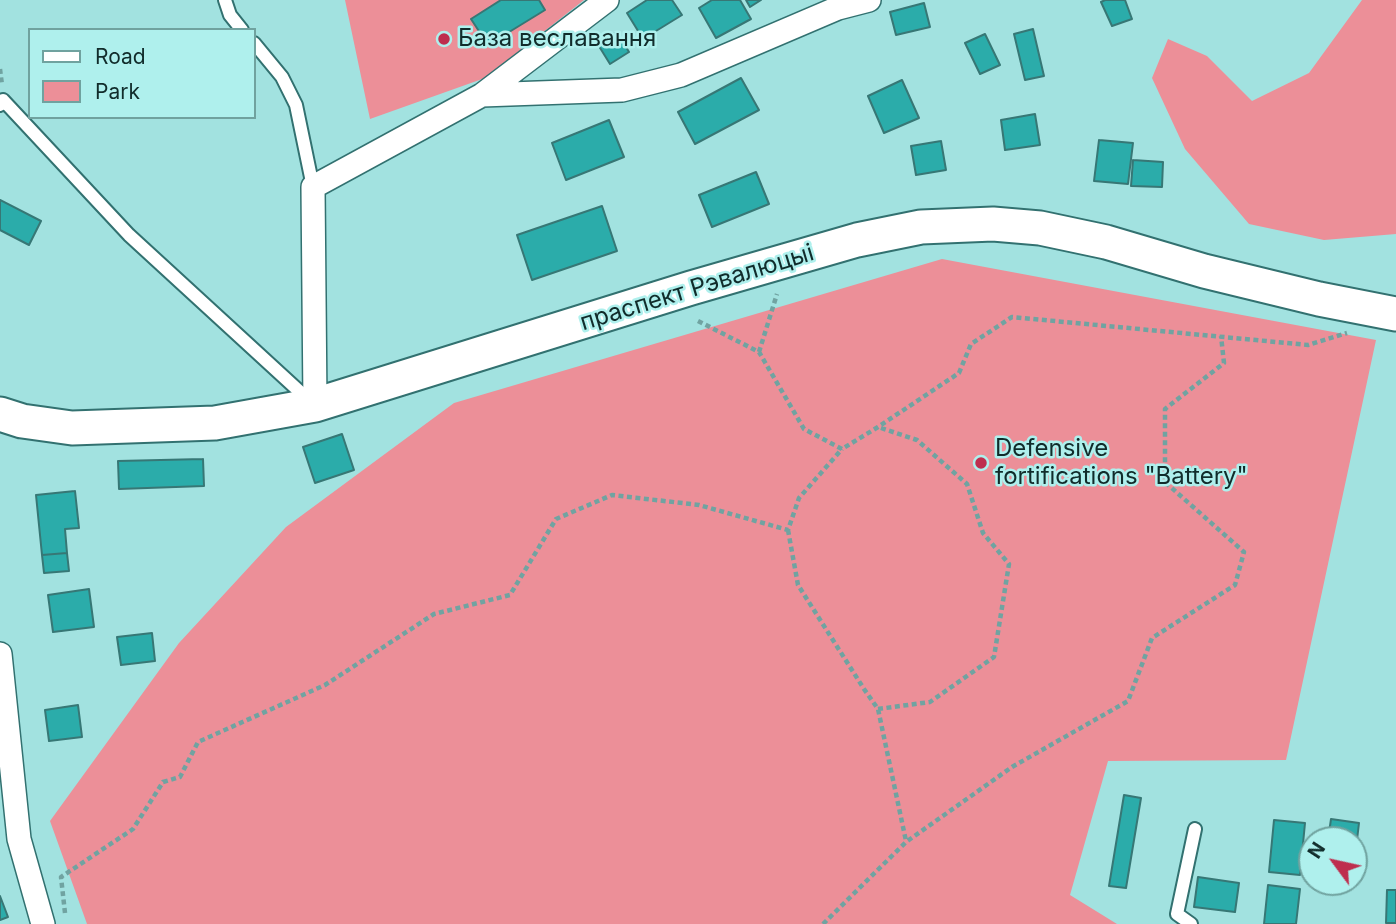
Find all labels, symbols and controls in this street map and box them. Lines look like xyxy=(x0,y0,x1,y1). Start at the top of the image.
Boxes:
place label: База веславання xyxy=(458,25,656,53)
legend xyxy=(28,28,256,119)
marker: База веславання xyxy=(436,31,452,47)
text: Road xyxy=(95,44,146,69)
text: Park xyxy=(95,79,140,104)
street label: праспект Рэвалюцыі xyxy=(577,239,817,337)
place label: Defensive fortifications "Battery" xyxy=(995,435,1248,491)
marker: Defensive fortifications "Battery" xyxy=(973,455,989,471)
north arrow xyxy=(1298,826,1368,896)
text: N xyxy=(1303,838,1330,863)

